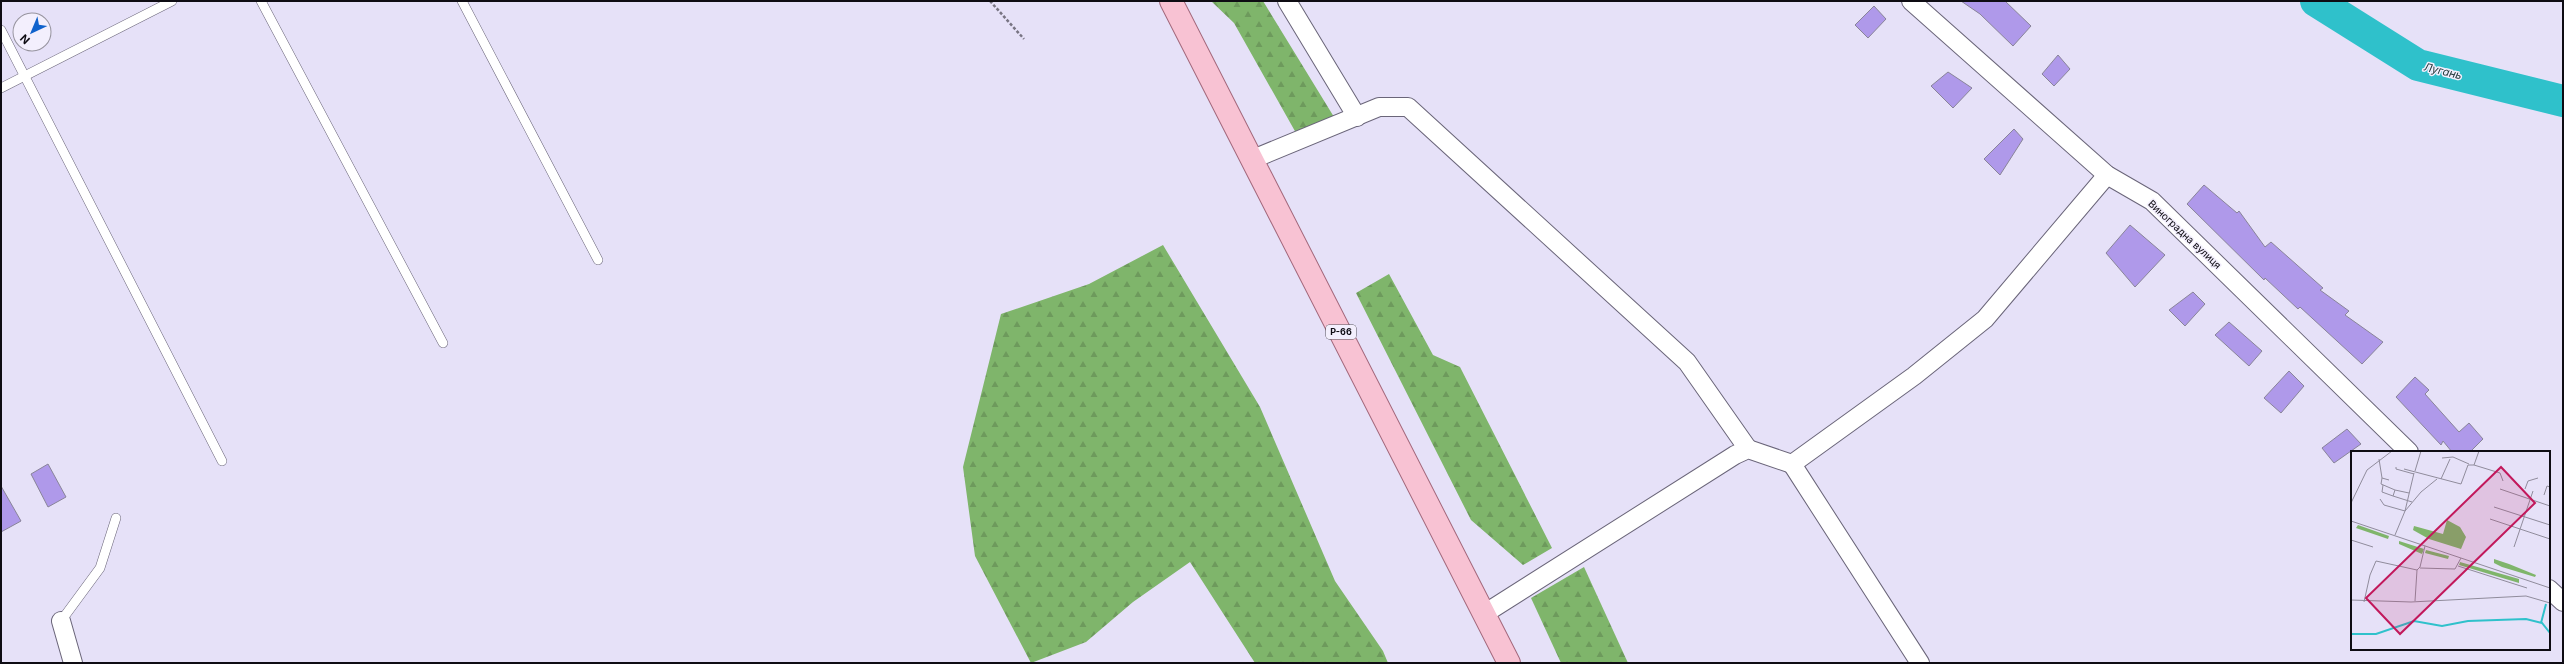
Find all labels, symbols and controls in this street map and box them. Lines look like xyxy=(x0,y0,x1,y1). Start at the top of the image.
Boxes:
north arrow xyxy=(12,12,52,52)
text: N xyxy=(17,31,33,47)
water label: Лугань xyxy=(2423,60,2463,82)
street label: Виноградна вулиця xyxy=(2146,197,2224,271)
road number: Р-66 xyxy=(1326,325,1356,339)
inset map xyxy=(2351,451,2550,650)

